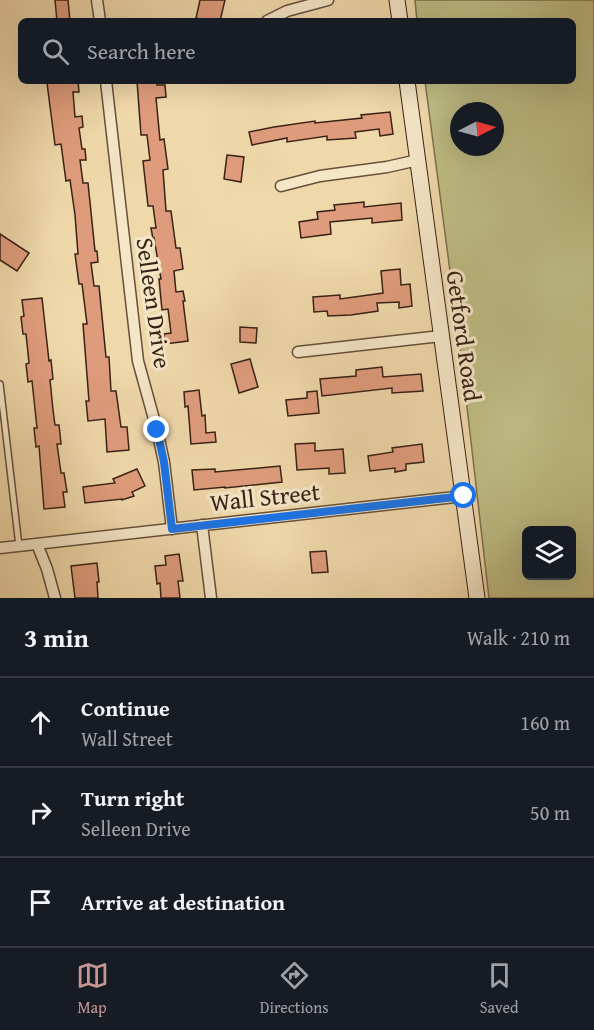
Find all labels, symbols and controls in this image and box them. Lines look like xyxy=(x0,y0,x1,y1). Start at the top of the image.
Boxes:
search box xyxy=(18,18,576,84)
icon: search xyxy=(39,35,72,68)
text: Search here xyxy=(87,35,196,67)
north arrow xyxy=(450,102,504,156)
street label: Selleen Drive xyxy=(128,235,180,371)
street label: Getford Road xyxy=(437,268,491,404)
route end xyxy=(143,416,169,442)
street label: Wall Street xyxy=(208,474,322,520)
route start xyxy=(450,482,476,508)
map controls xyxy=(522,526,576,580)
button: layers xyxy=(522,526,576,580)
text: 3 min xyxy=(24,618,89,657)
text: Walk · 210 m xyxy=(467,623,570,652)
text: Continue xyxy=(81,692,170,724)
icon: ahead xyxy=(24,706,57,739)
text: 160 m xyxy=(520,708,570,737)
text: Wall Street xyxy=(81,724,173,753)
text: Turn right xyxy=(81,782,184,814)
icon: right xyxy=(24,796,57,829)
text: 50 m xyxy=(530,798,570,827)
text: Selleen Drive xyxy=(81,814,191,843)
icon: arrive xyxy=(24,886,57,919)
text: Arrive at destination xyxy=(81,886,285,918)
tab: Map xyxy=(76,959,109,1019)
tab: Directions xyxy=(260,959,329,1019)
tab: Saved xyxy=(480,959,518,1019)

